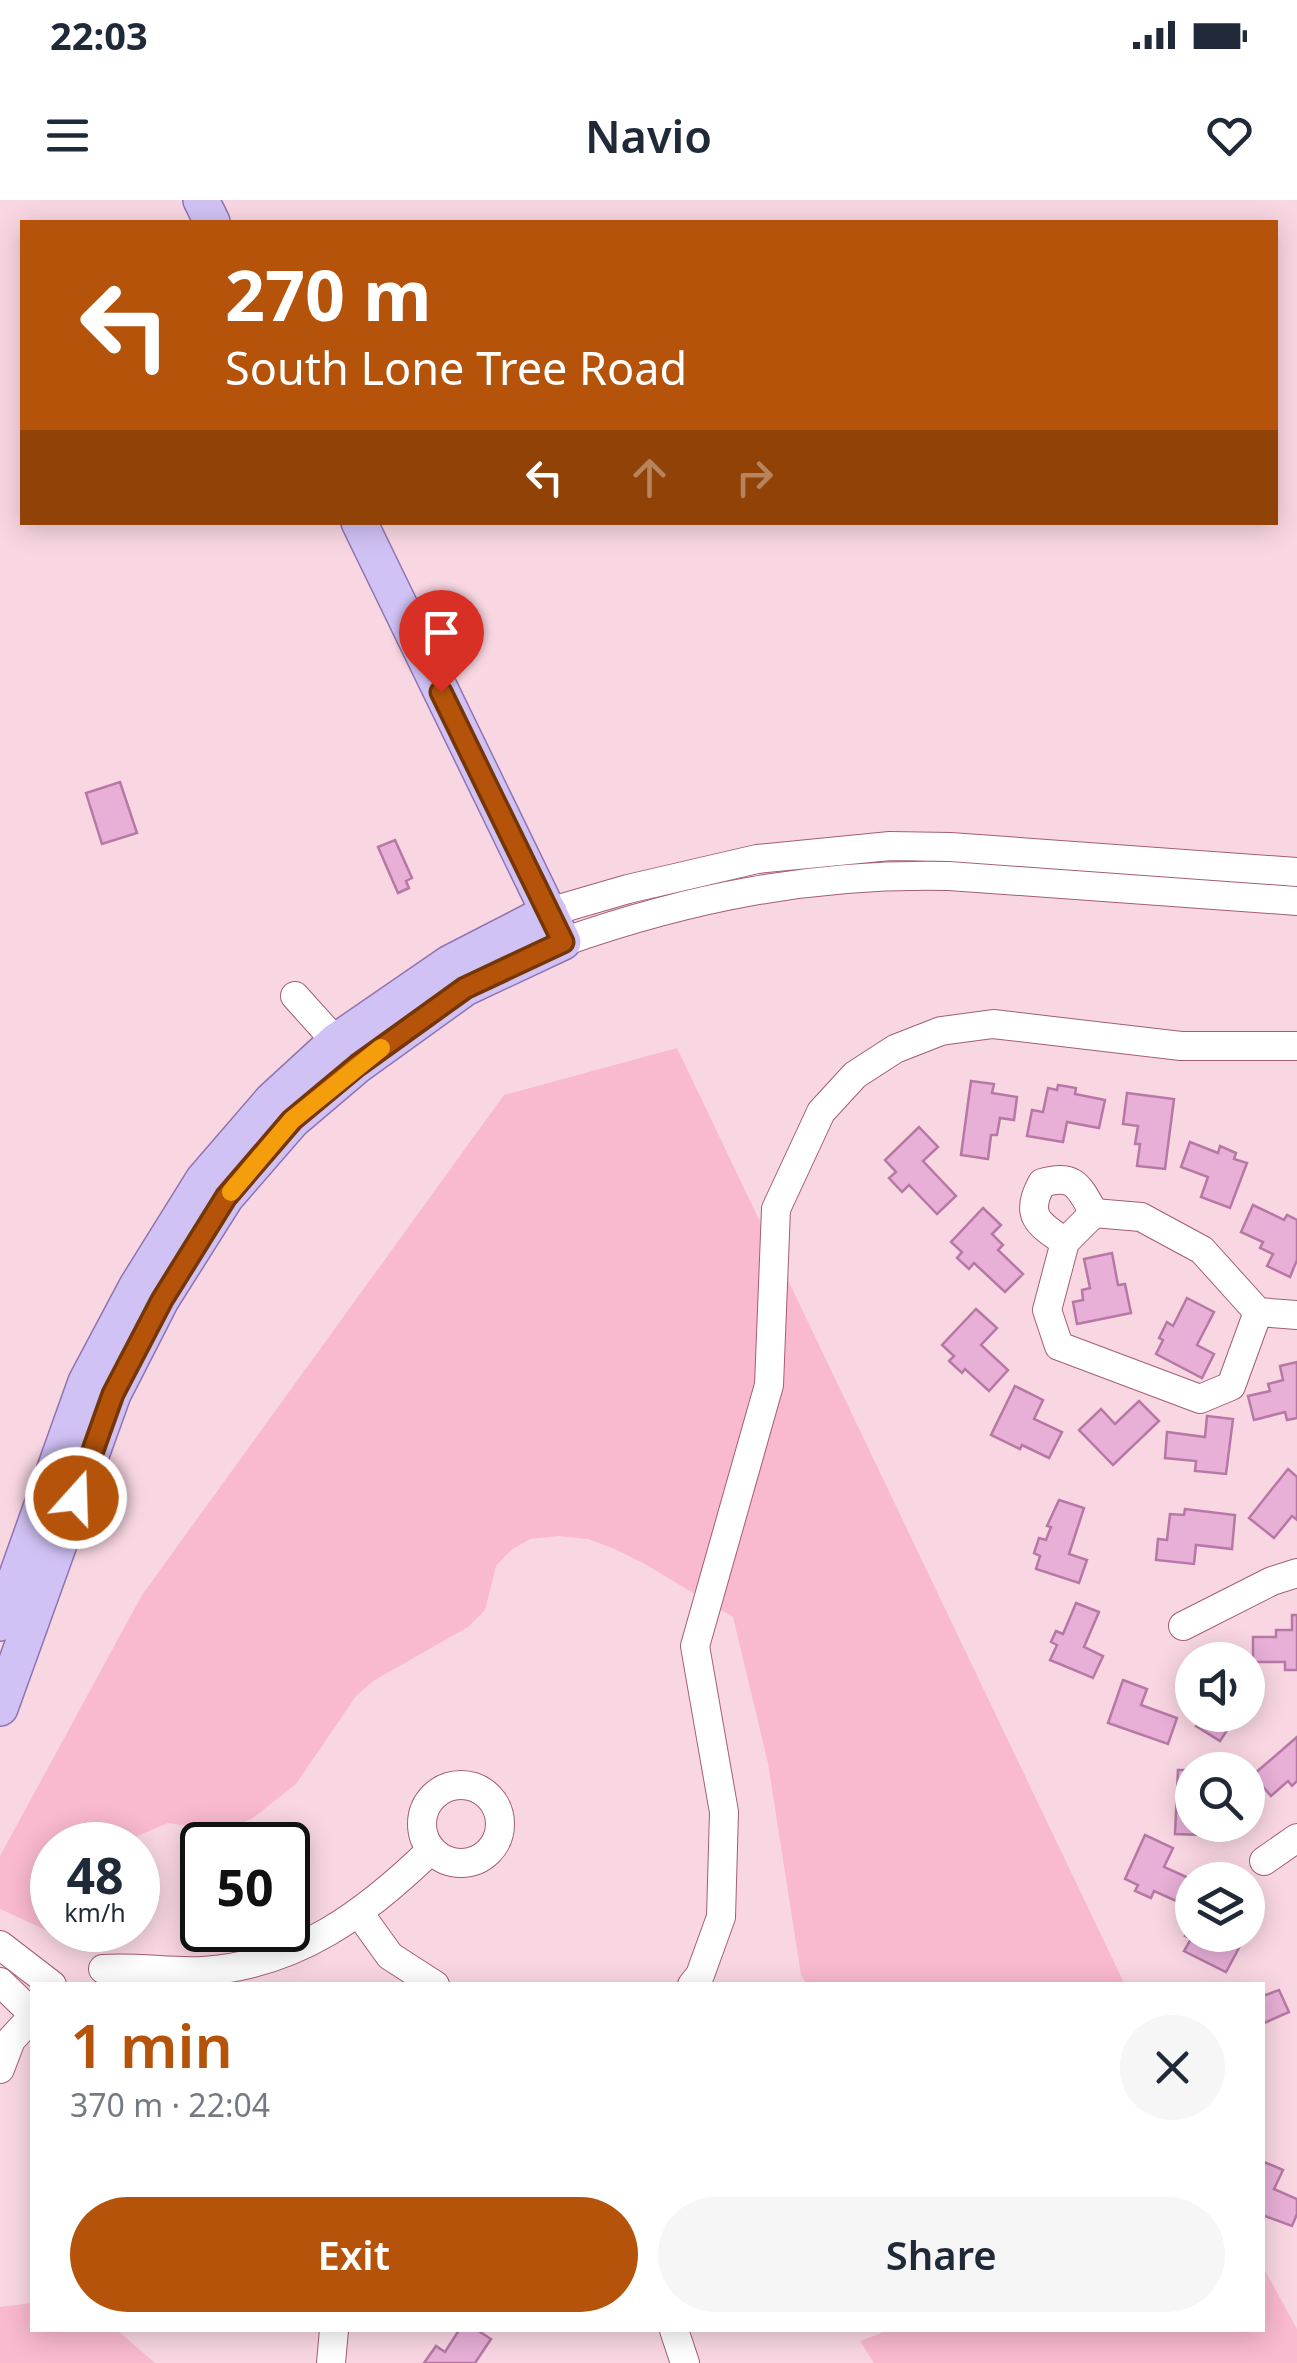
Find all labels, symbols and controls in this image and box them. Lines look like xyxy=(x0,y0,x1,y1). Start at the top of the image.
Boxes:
text: 22:03 xyxy=(50,9,148,61)
text: Navio xyxy=(585,105,712,166)
icon: menu xyxy=(40,108,95,163)
icon: heart xyxy=(1202,108,1257,163)
text: 270 m xyxy=(225,246,432,342)
icon: left xyxy=(60,260,190,390)
text: South Lone Tree Road xyxy=(225,337,687,398)
icon: left xyxy=(517,450,572,505)
icon: ahead xyxy=(622,450,677,505)
icon: right xyxy=(727,450,782,505)
pin xyxy=(399,590,484,693)
icon: arrive xyxy=(414,605,469,660)
position arrow xyxy=(24,1446,128,1550)
map controls xyxy=(1175,1642,1265,1952)
button: sound xyxy=(1175,1642,1265,1732)
button: search xyxy=(1175,1752,1265,1842)
speed limit sign: 50 xyxy=(180,1822,310,1952)
text: 48 xyxy=(66,1841,124,1909)
button: layers xyxy=(1175,1862,1265,1952)
text: km/h xyxy=(64,1895,126,1929)
text: 1 min xyxy=(70,2004,233,2086)
button: close xyxy=(1120,2015,1225,2120)
text: 370 m · 22:04 xyxy=(70,2083,270,2126)
button: Exit xyxy=(70,2197,638,2312)
button: Share xyxy=(658,2197,1225,2312)

